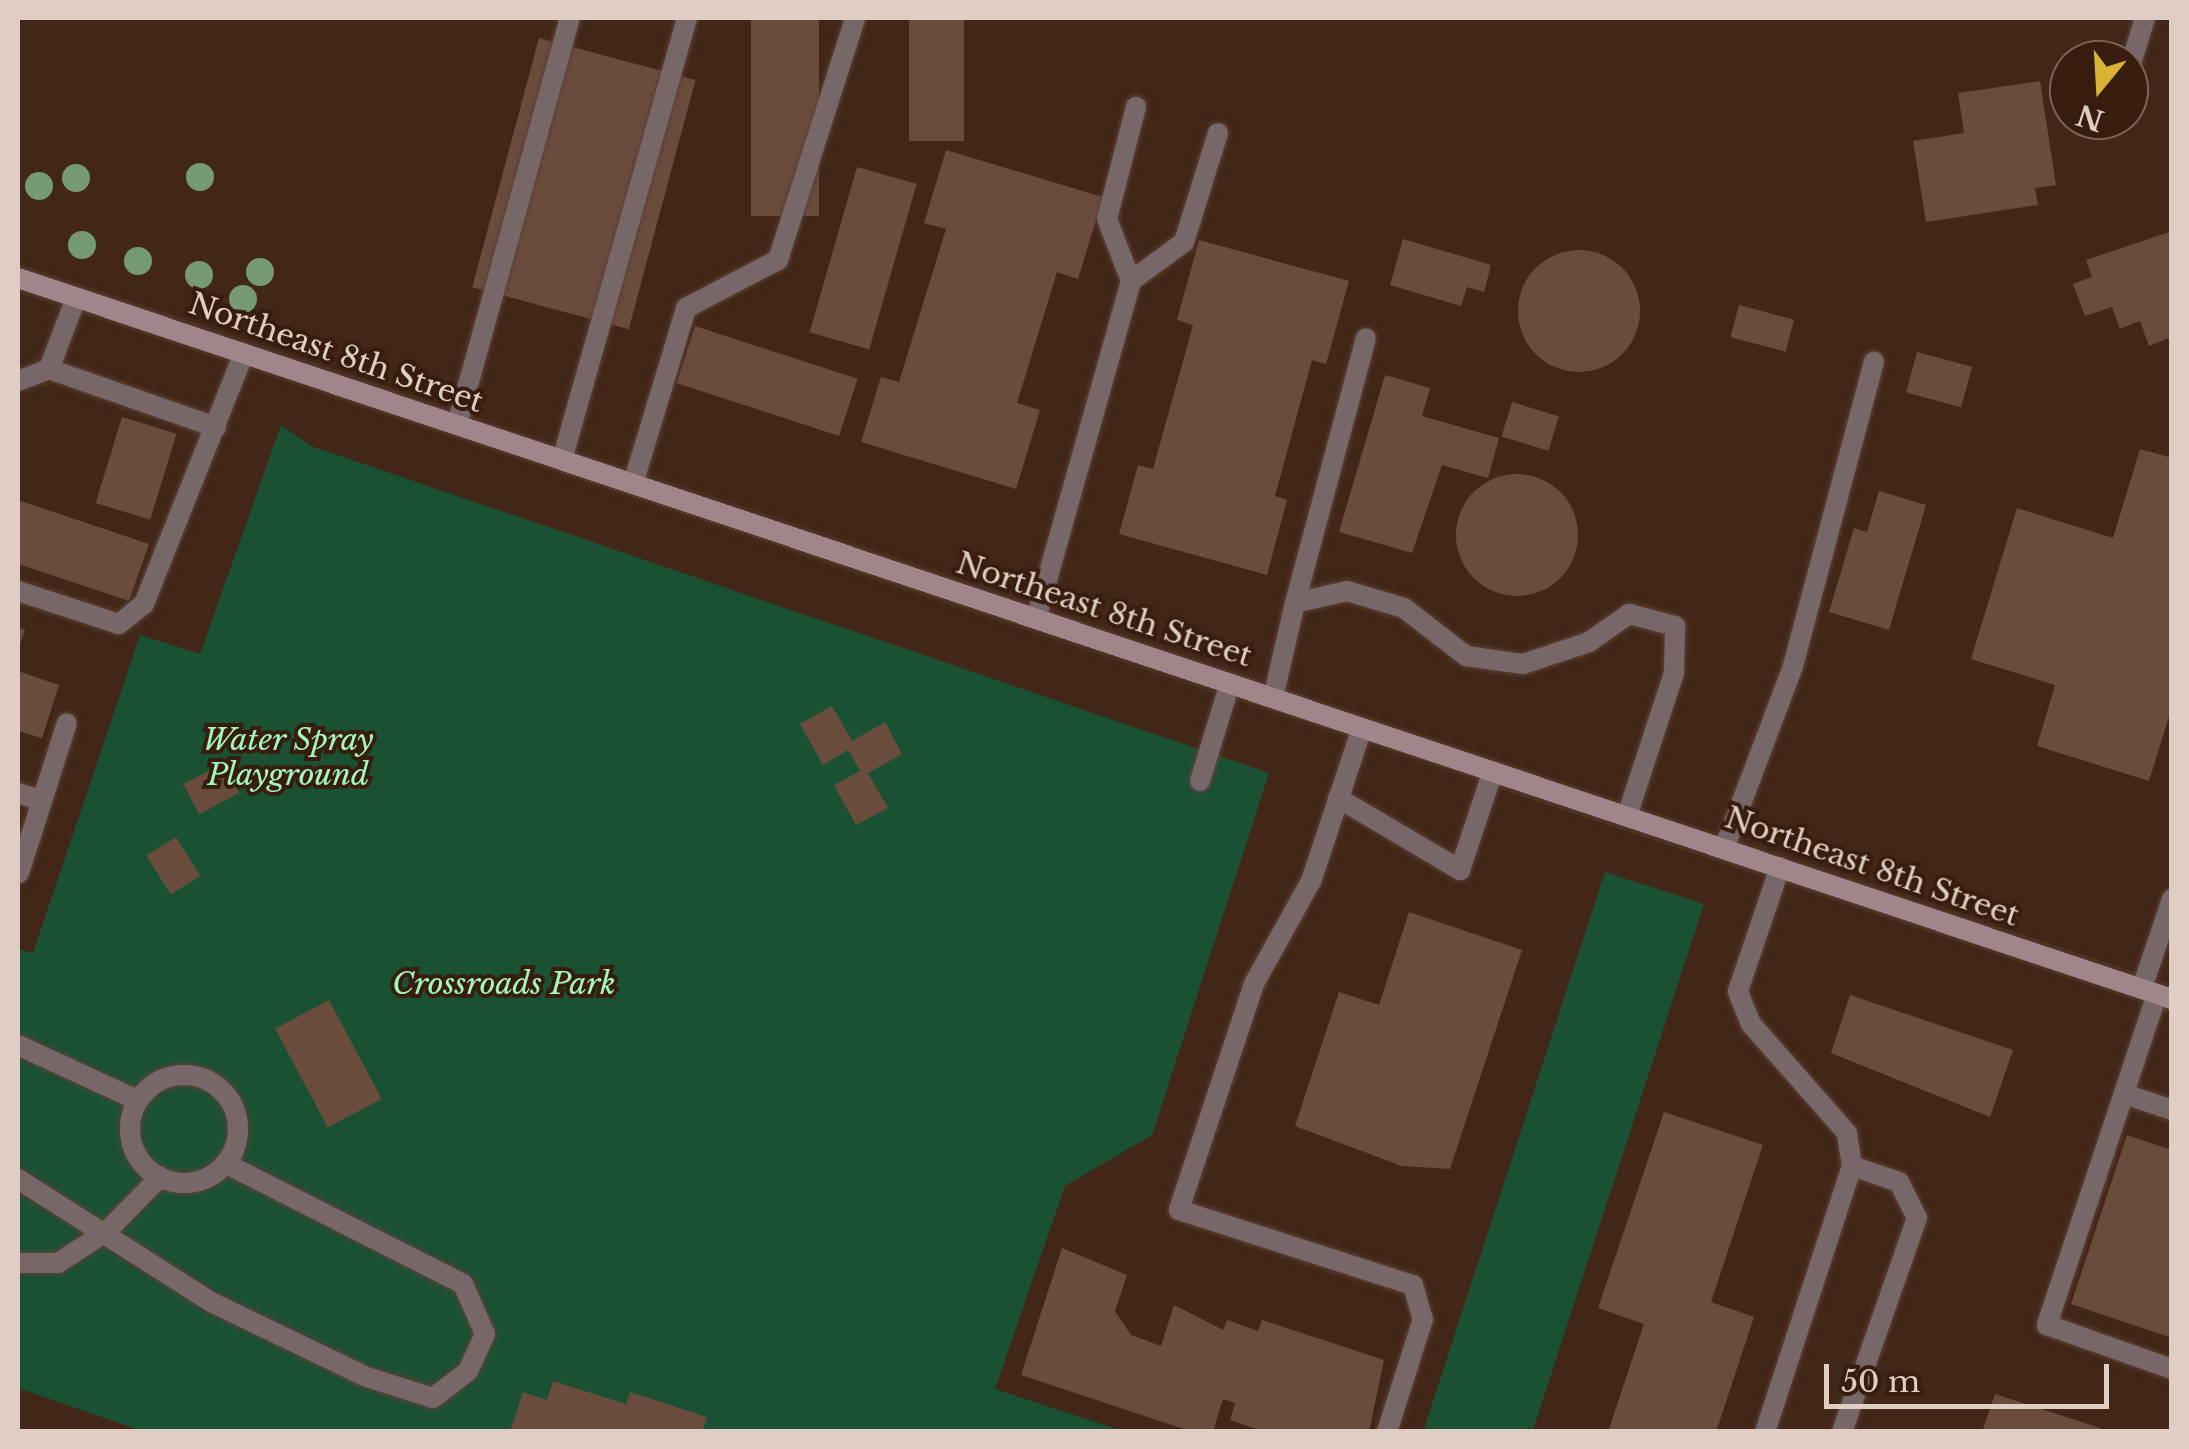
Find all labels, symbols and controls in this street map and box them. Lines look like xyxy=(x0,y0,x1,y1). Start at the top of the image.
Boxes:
north arrow xyxy=(2049,40,2149,140)
text: N xyxy=(2072,96,2108,138)
street label: Northeast 8th Street xyxy=(184,286,488,420)
street label: Northeast 8th Street xyxy=(952,545,1256,675)
park label: Water Spray Playground xyxy=(202,722,374,792)
street label: Northeast 8th Street xyxy=(1720,800,2024,934)
park label: Crossroads Park xyxy=(392,966,616,1002)
scale bar xyxy=(1829,1344,2114,1406)
text: 50 m xyxy=(1841,1363,1920,1400)

